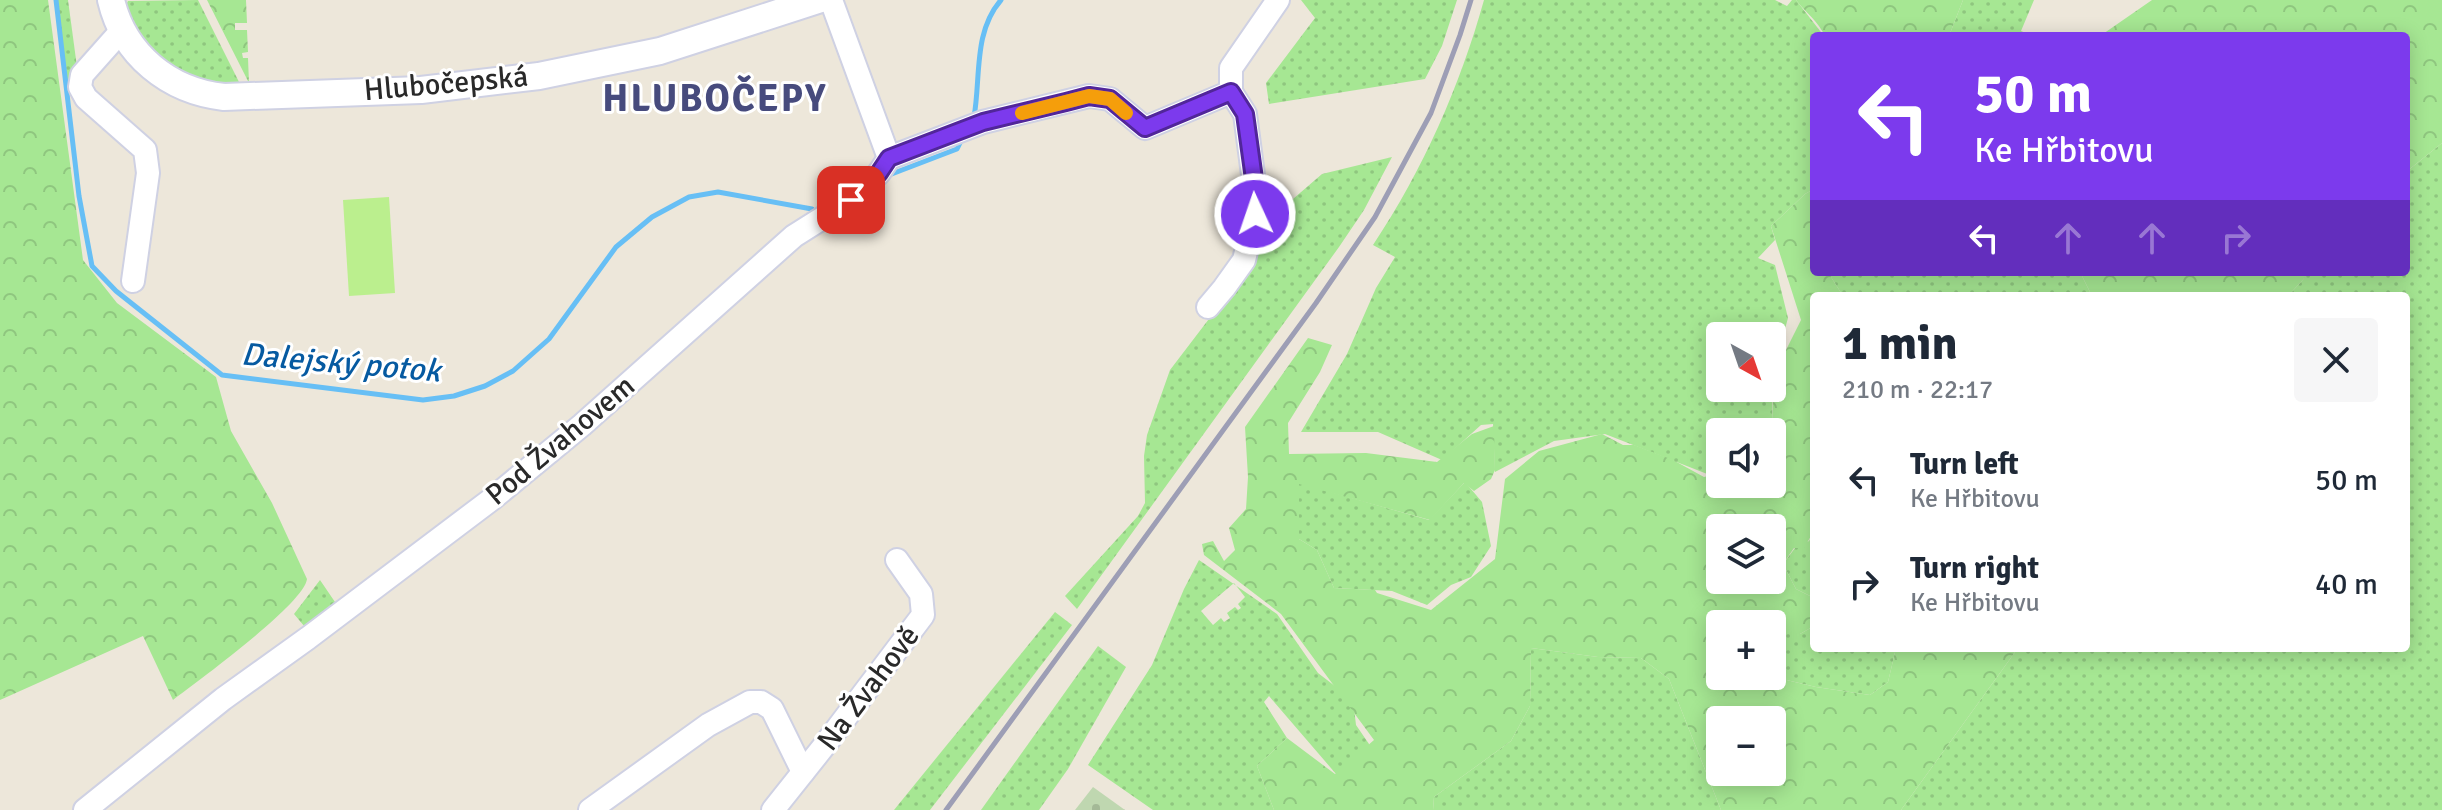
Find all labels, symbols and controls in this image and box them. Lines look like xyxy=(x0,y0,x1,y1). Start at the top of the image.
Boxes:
street label: Hlubočepská xyxy=(362,58,530,109)
text: 50 m xyxy=(1974,59,2092,128)
icon: left xyxy=(1842,64,1946,168)
district label: HLUBOČEPY xyxy=(602,74,828,122)
text: Ke Hřbitovu xyxy=(1974,128,2154,173)
pin xyxy=(817,166,885,234)
position arrow xyxy=(1213,172,1297,256)
icon: arrive xyxy=(829,178,873,222)
icon: left xyxy=(1962,216,2006,260)
icon: ahead xyxy=(2046,216,2090,260)
icon: ahead xyxy=(2130,216,2174,260)
icon: right xyxy=(2214,216,2258,260)
text: 1 min xyxy=(1842,314,1958,373)
button: close xyxy=(2294,318,2378,402)
north arrow xyxy=(1706,322,1786,402)
map controls xyxy=(1706,322,1786,786)
water label: Dalejský potok xyxy=(240,334,445,391)
street label: Pod Žvahovem xyxy=(478,367,642,513)
text: 210 m · 22:17 xyxy=(1842,374,1993,406)
button: sound xyxy=(1706,418,1786,498)
text: Turn left xyxy=(1910,446,2019,483)
icon: left xyxy=(1842,458,1886,502)
text: 50 m xyxy=(2315,462,2378,499)
text: Ke Hřbitovu xyxy=(1910,483,2040,515)
button: layers xyxy=(1706,514,1786,594)
text: Turn right xyxy=(1910,550,2039,587)
icon: right xyxy=(1842,562,1886,606)
text: 40 m xyxy=(2315,566,2378,603)
text: Ke Hřbitovu xyxy=(1910,587,2040,619)
button: + xyxy=(1706,610,1786,690)
street label: Na Žvahově xyxy=(809,618,927,758)
button: − xyxy=(1706,706,1786,786)

